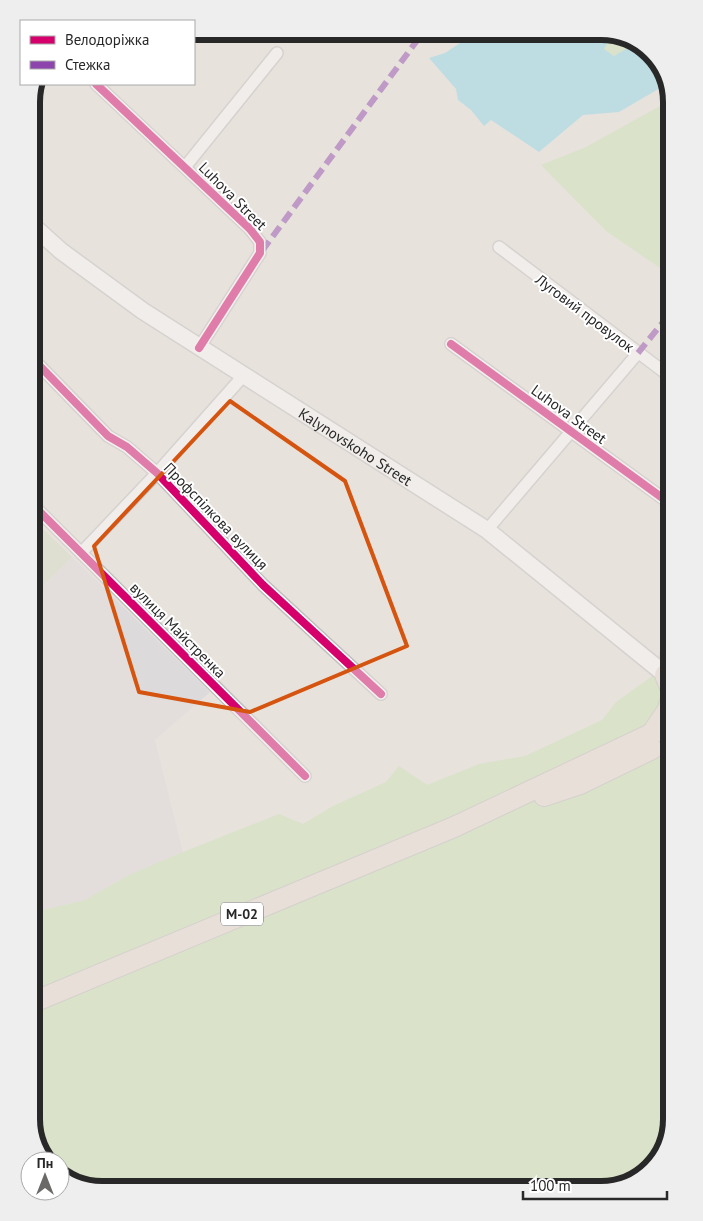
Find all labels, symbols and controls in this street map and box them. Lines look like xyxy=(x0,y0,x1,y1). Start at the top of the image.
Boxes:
legend xyxy=(20,20,195,85)
text: Велодоріжка xyxy=(65,30,149,49)
text: Стежка xyxy=(65,55,110,74)
street label: Luhova Street xyxy=(195,158,271,234)
street label: Луговий провулок xyxy=(531,269,639,357)
street label: Luhova Street xyxy=(528,380,610,448)
street label: Kalynovskoho Street xyxy=(295,403,416,490)
street label: Профспілкова вулиця xyxy=(160,458,272,574)
street label: вулиця Майстренка xyxy=(126,578,230,682)
road number: М-02 xyxy=(221,902,263,926)
north arrow xyxy=(20,1151,70,1201)
text: Пн xyxy=(37,1154,53,1172)
scale bar xyxy=(523,1168,667,1200)
text: 100 m xyxy=(530,1176,571,1195)

